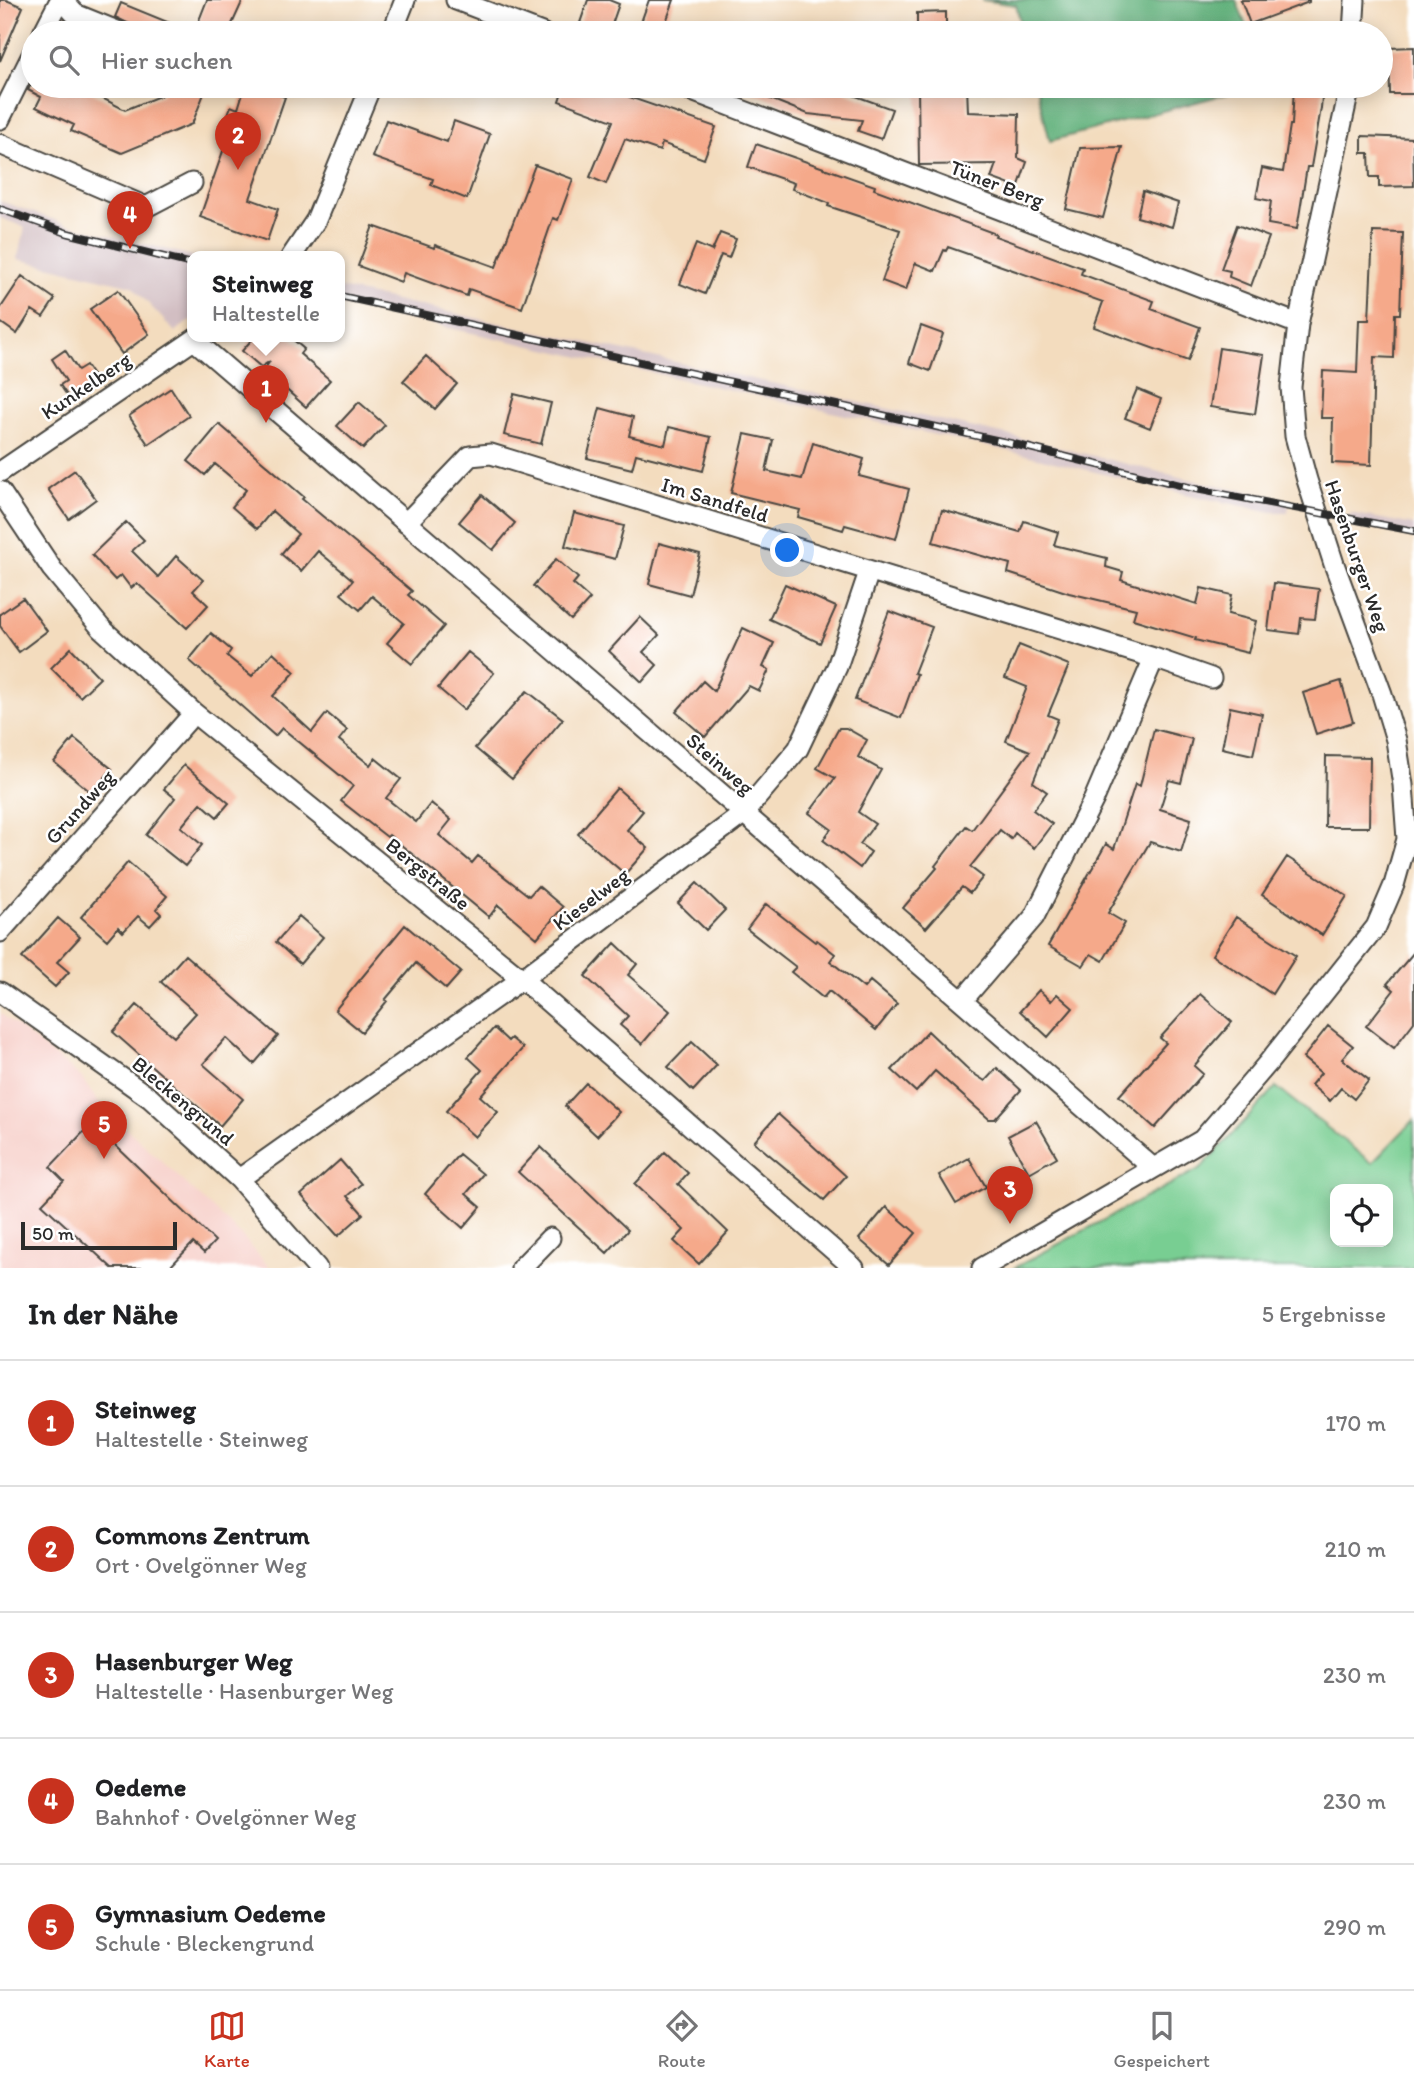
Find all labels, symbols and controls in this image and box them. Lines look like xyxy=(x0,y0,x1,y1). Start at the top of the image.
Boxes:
search box xyxy=(21,21,1393,98)
icon: search xyxy=(45,41,83,79)
text: Hier suchen xyxy=(101,44,233,76)
pin: 2 xyxy=(215,112,261,170)
street label: Tüner Berg xyxy=(947,154,1048,213)
pin: 4 xyxy=(107,191,153,249)
popup xyxy=(187,251,345,342)
text: Steinweg xyxy=(212,267,313,299)
text: Haltestelle xyxy=(212,299,320,327)
street label: Kunkelberg xyxy=(36,346,136,425)
pin: 1 xyxy=(243,365,289,423)
street label: Im Sandfeld xyxy=(658,471,772,528)
street label: Hasenburger Weg xyxy=(1320,476,1395,635)
your location xyxy=(770,533,804,567)
street label: Steinweg xyxy=(681,727,759,800)
street label: Grundweg xyxy=(40,764,120,849)
street label: Bergstraße xyxy=(381,832,475,915)
street label: Kieselweg xyxy=(548,862,634,935)
street label: Bleckengrund xyxy=(127,1051,239,1151)
pin: 5 xyxy=(81,1101,127,1159)
pin: 3 xyxy=(987,1166,1033,1224)
map controls xyxy=(1330,1184,1393,1247)
button: locate xyxy=(1330,1184,1393,1247)
scale bar xyxy=(21,1219,177,1251)
text: 50 m xyxy=(32,1222,74,1245)
text: In der Nähe xyxy=(28,1295,178,1332)
text: 5 Ergebnisse xyxy=(1262,1300,1386,1328)
text: Steinweg xyxy=(95,1393,196,1425)
text: 1 xyxy=(46,1409,56,1437)
text: 170 m xyxy=(1325,1409,1386,1437)
text: Haltestelle · Steinweg xyxy=(95,1425,308,1453)
text: Commons Zentrum xyxy=(95,1519,310,1551)
text: 2 xyxy=(45,1535,57,1563)
text: 210 m xyxy=(1325,1535,1386,1563)
text: Ort · Ovelgönner Weg xyxy=(95,1551,307,1579)
text: Hasenburger Weg xyxy=(95,1645,292,1677)
text: 3 xyxy=(45,1661,57,1689)
text: 230 m xyxy=(1323,1661,1386,1689)
text: Haltestelle · Hasenburger Weg xyxy=(95,1677,394,1705)
text: Oedeme xyxy=(95,1771,186,1803)
text: 4 xyxy=(44,1787,58,1815)
text: 230 m xyxy=(1323,1787,1386,1815)
text: Bahnhof · Ovelgönner Weg xyxy=(95,1803,356,1831)
text: Gymnasium Oedeme xyxy=(95,1897,326,1929)
text: 5 xyxy=(45,1913,57,1941)
text: 290 m xyxy=(1323,1913,1386,1941)
text: Schule · Bleckengrund xyxy=(95,1929,314,1957)
tab: Karte xyxy=(204,2007,250,2072)
tab: Route xyxy=(658,2007,706,2072)
tab: Gespeichert xyxy=(1114,2007,1210,2072)

